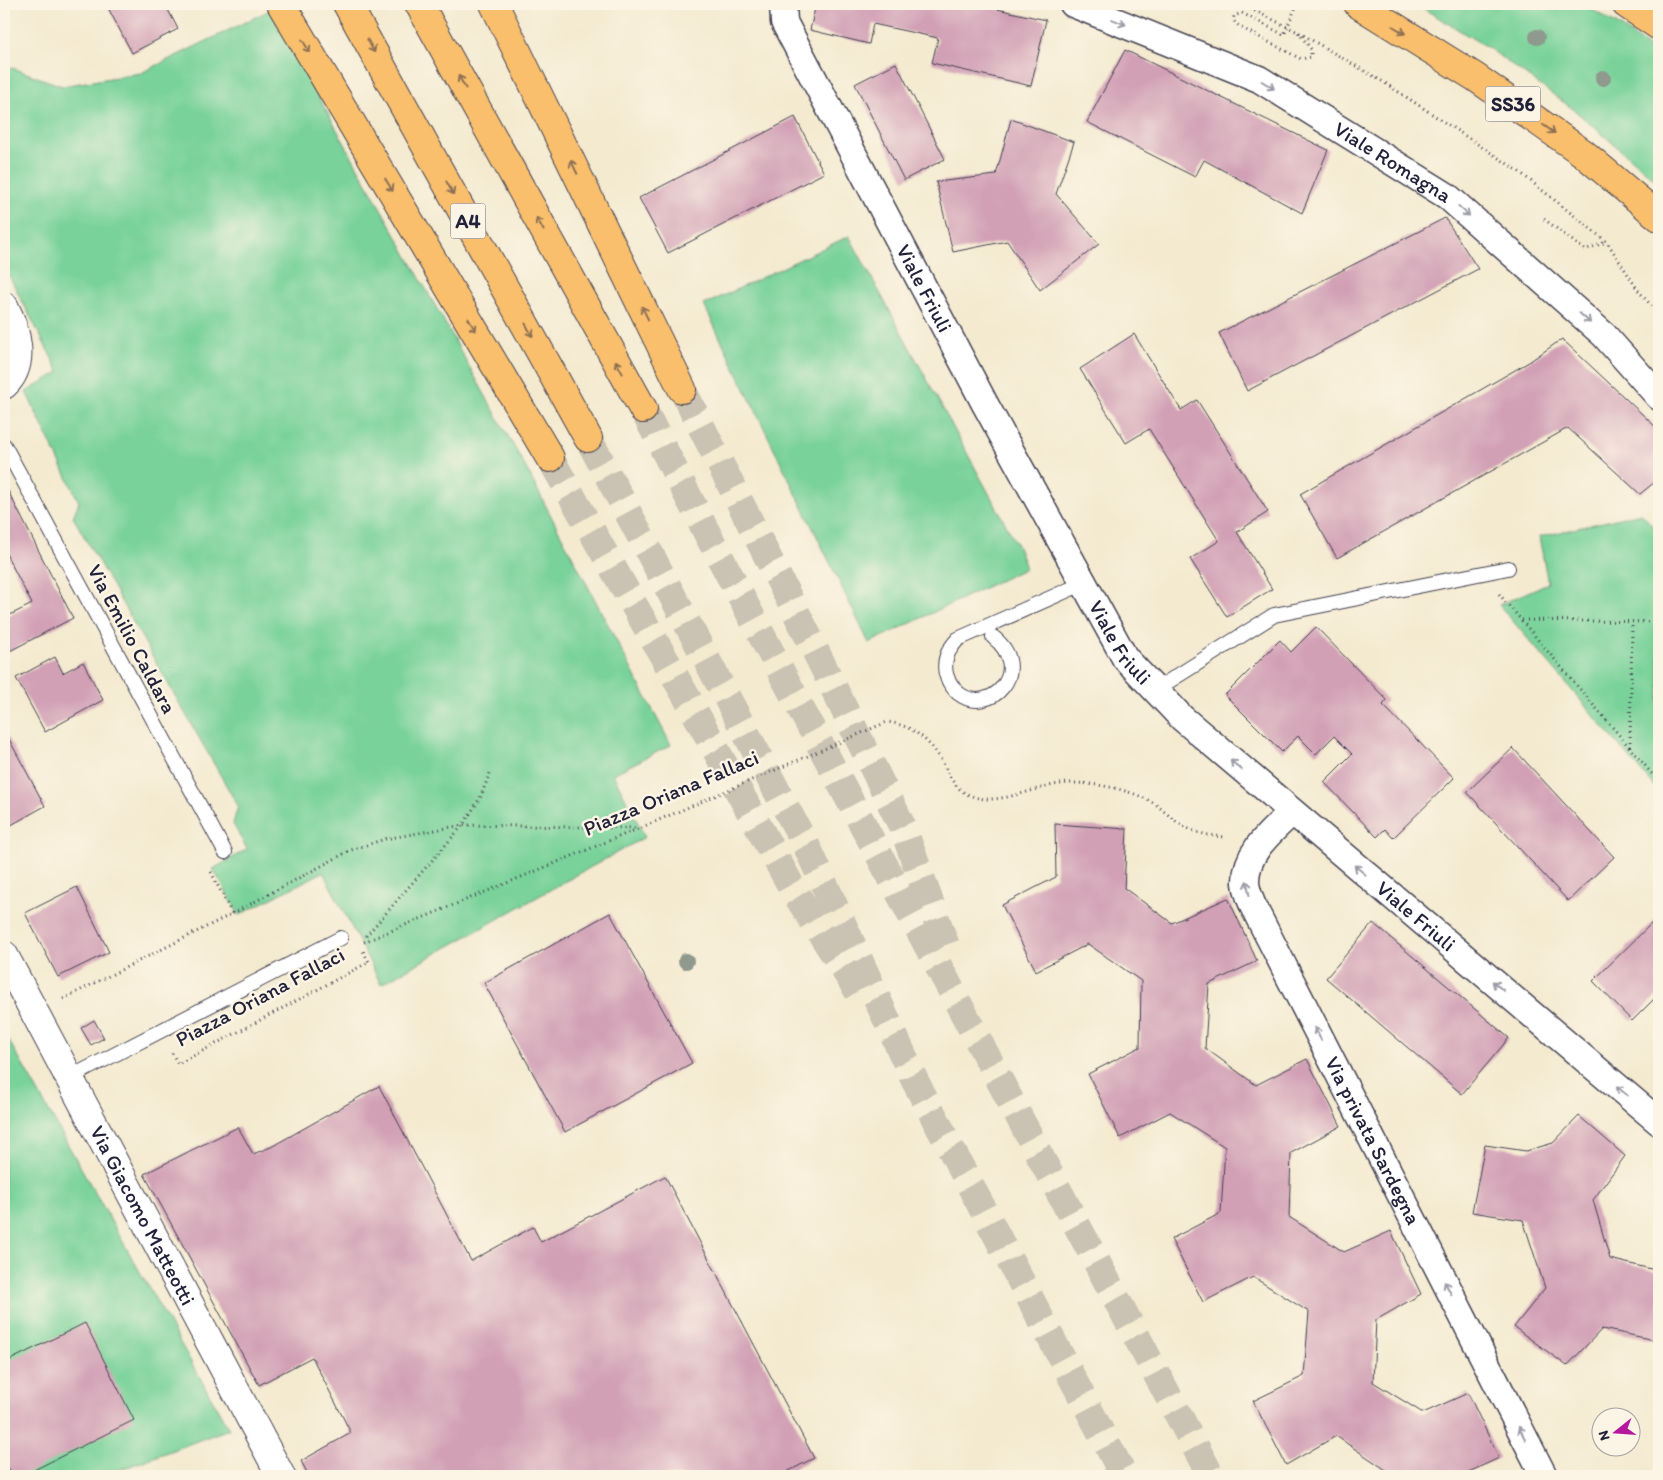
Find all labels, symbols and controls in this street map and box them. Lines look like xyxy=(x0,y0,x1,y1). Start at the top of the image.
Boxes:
one-way arrow xyxy=(1111,18,1126,27)
one-way arrow xyxy=(1392,25,1406,35)
one-way arrow xyxy=(301,38,311,53)
one-way arrow xyxy=(366,39,376,54)
one-way arrow xyxy=(457,75,466,90)
one-way arrow xyxy=(1261,80,1275,90)
road number: SS36 xyxy=(1486,86,1540,122)
street label: Viale Romagna xyxy=(1330,116,1456,208)
one-way arrow xyxy=(1542,124,1555,135)
one-way arrow xyxy=(569,160,578,175)
one-way arrow xyxy=(384,178,394,192)
one-way arrow xyxy=(445,181,455,195)
road number: A4 xyxy=(450,204,486,238)
one-way arrow xyxy=(1457,205,1470,216)
one-way arrow xyxy=(535,218,545,232)
street label: Viale Friuli xyxy=(891,240,958,336)
one-way arrow xyxy=(640,306,649,321)
one-way arrow xyxy=(1579,313,1592,324)
one-way arrow xyxy=(467,318,477,332)
one-way arrow xyxy=(524,323,534,337)
one-way arrow xyxy=(614,359,624,374)
street label: Via Emilio Caldara xyxy=(83,560,182,718)
street label: Viale Friuli xyxy=(1084,596,1157,690)
street label: Piazza Oriana Fallaci xyxy=(579,744,762,841)
one-way arrow xyxy=(1230,759,1243,770)
one-way arrow xyxy=(1354,864,1367,875)
street label: Viale Friuli xyxy=(1372,875,1461,956)
one-way arrow xyxy=(1243,881,1252,897)
street label: Piazza Oriana Fallaci xyxy=(171,941,349,1052)
one-way arrow xyxy=(1492,981,1505,992)
one-way arrow xyxy=(1313,1027,1322,1042)
street label: Via privata Sardegna xyxy=(1320,1052,1426,1229)
one-way arrow xyxy=(1616,1085,1629,1096)
street label: Via Giacomo Matteotti xyxy=(85,1121,201,1309)
one-way arrow xyxy=(1443,1281,1452,1296)
north arrow xyxy=(1590,1408,1640,1458)
one-way arrow xyxy=(1516,1426,1526,1441)
text: N xyxy=(1595,1429,1614,1443)

